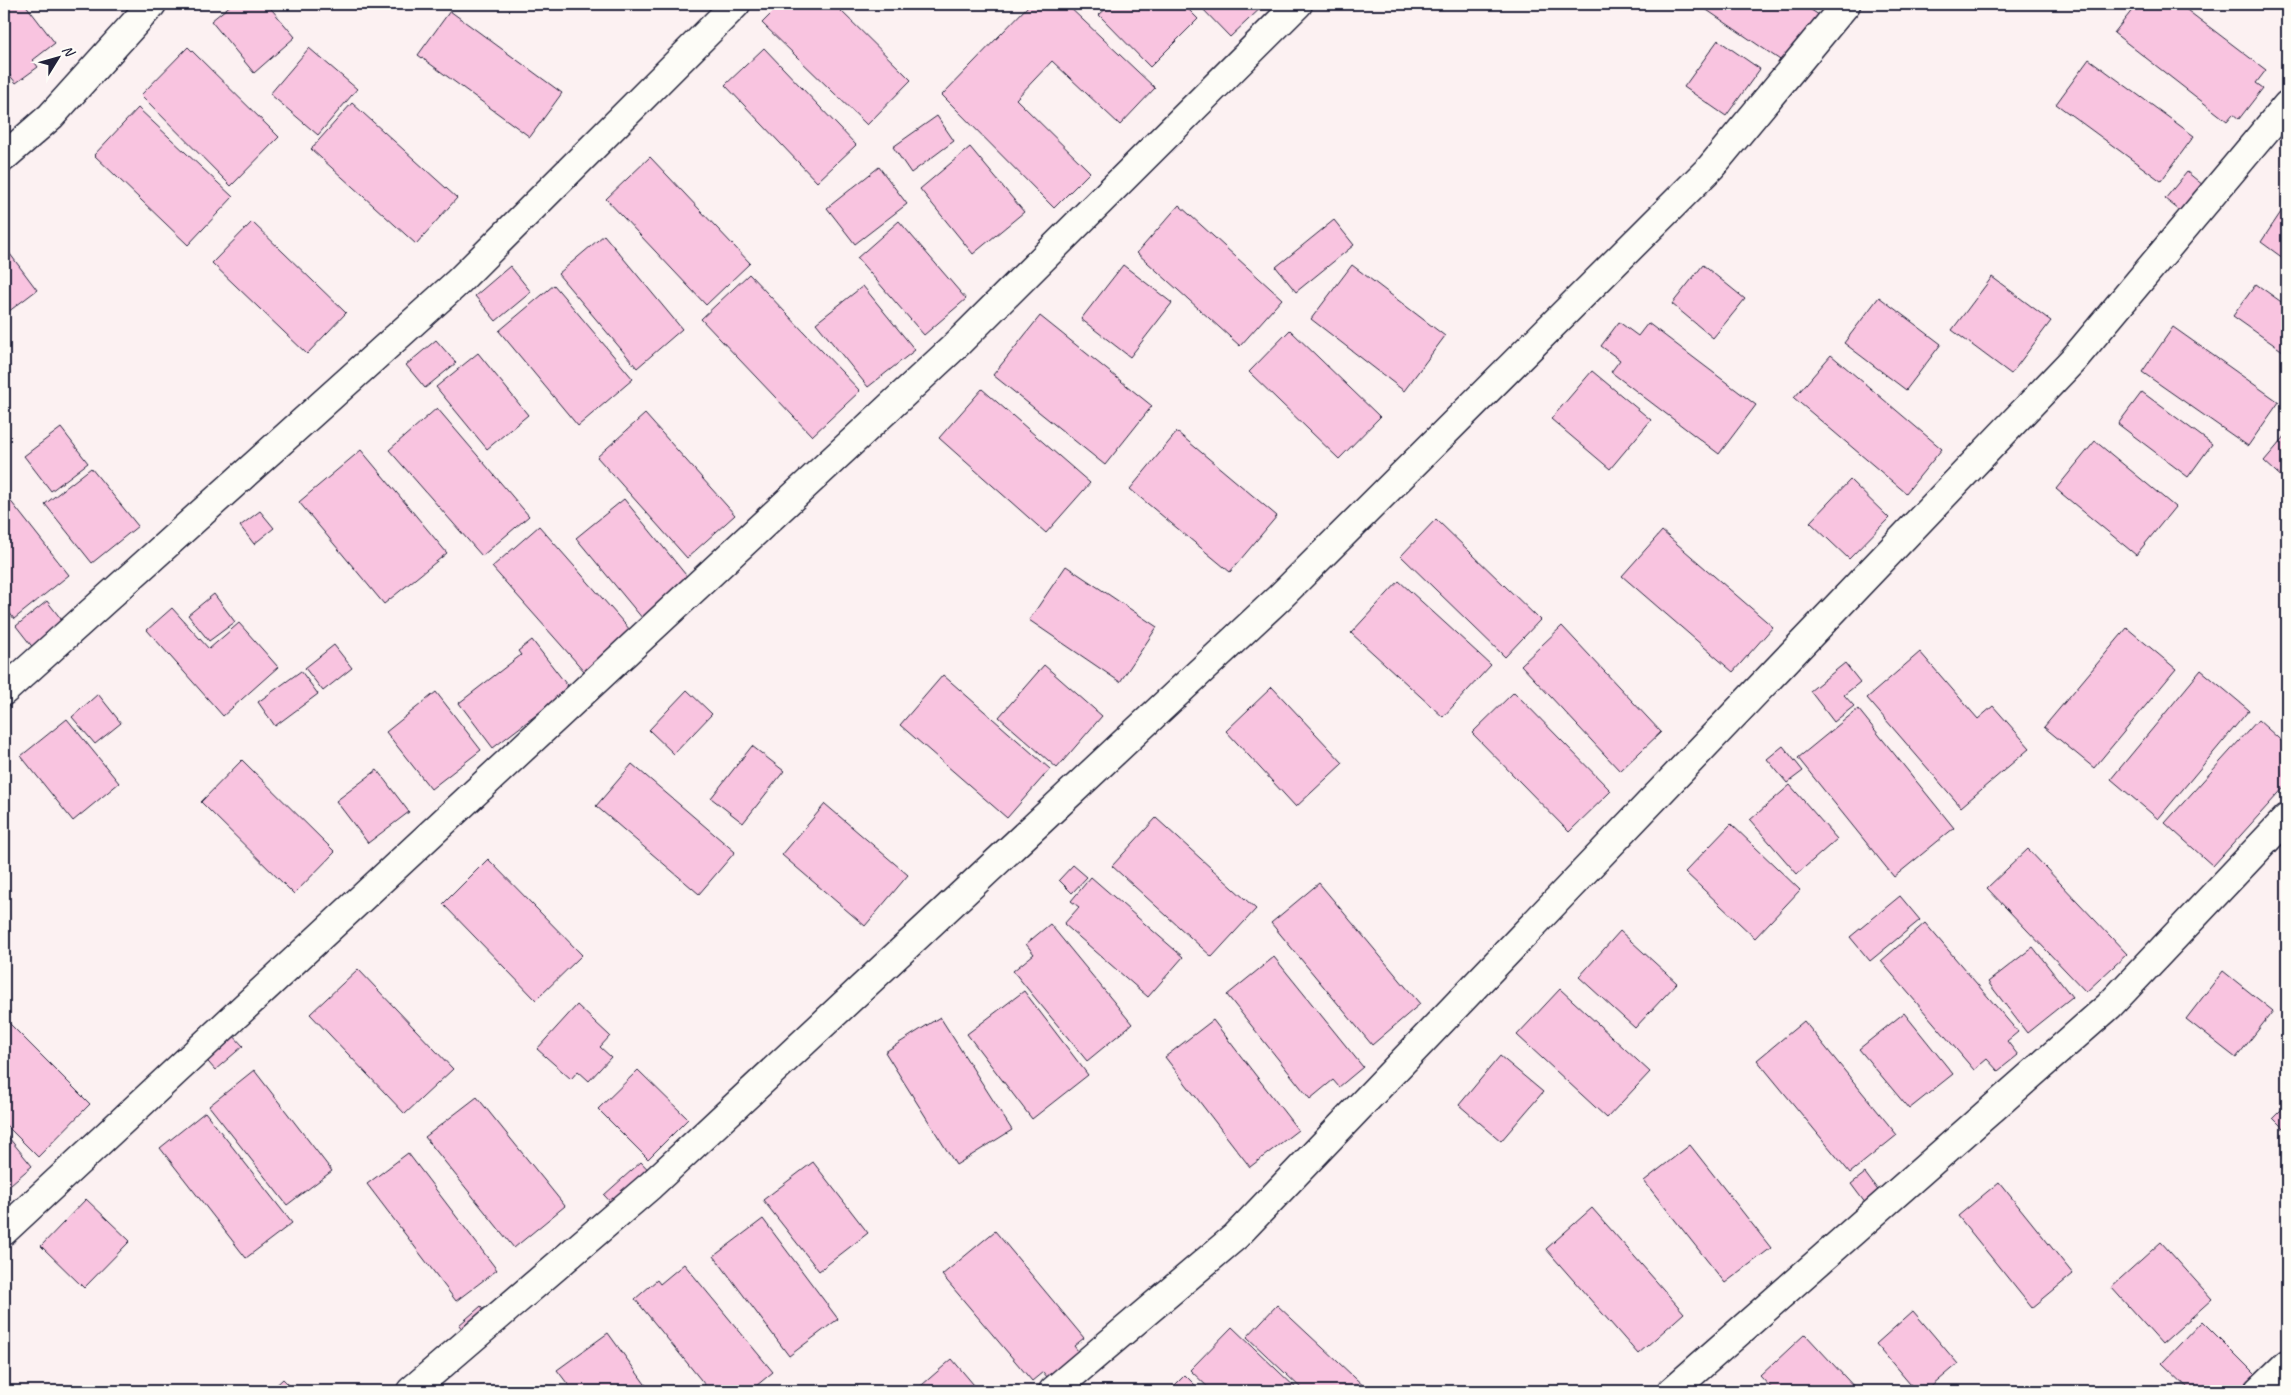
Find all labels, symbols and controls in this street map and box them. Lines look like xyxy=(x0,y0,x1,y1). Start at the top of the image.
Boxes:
north arrow xyxy=(32,32,82,82)
text: N xyxy=(59,42,79,61)

